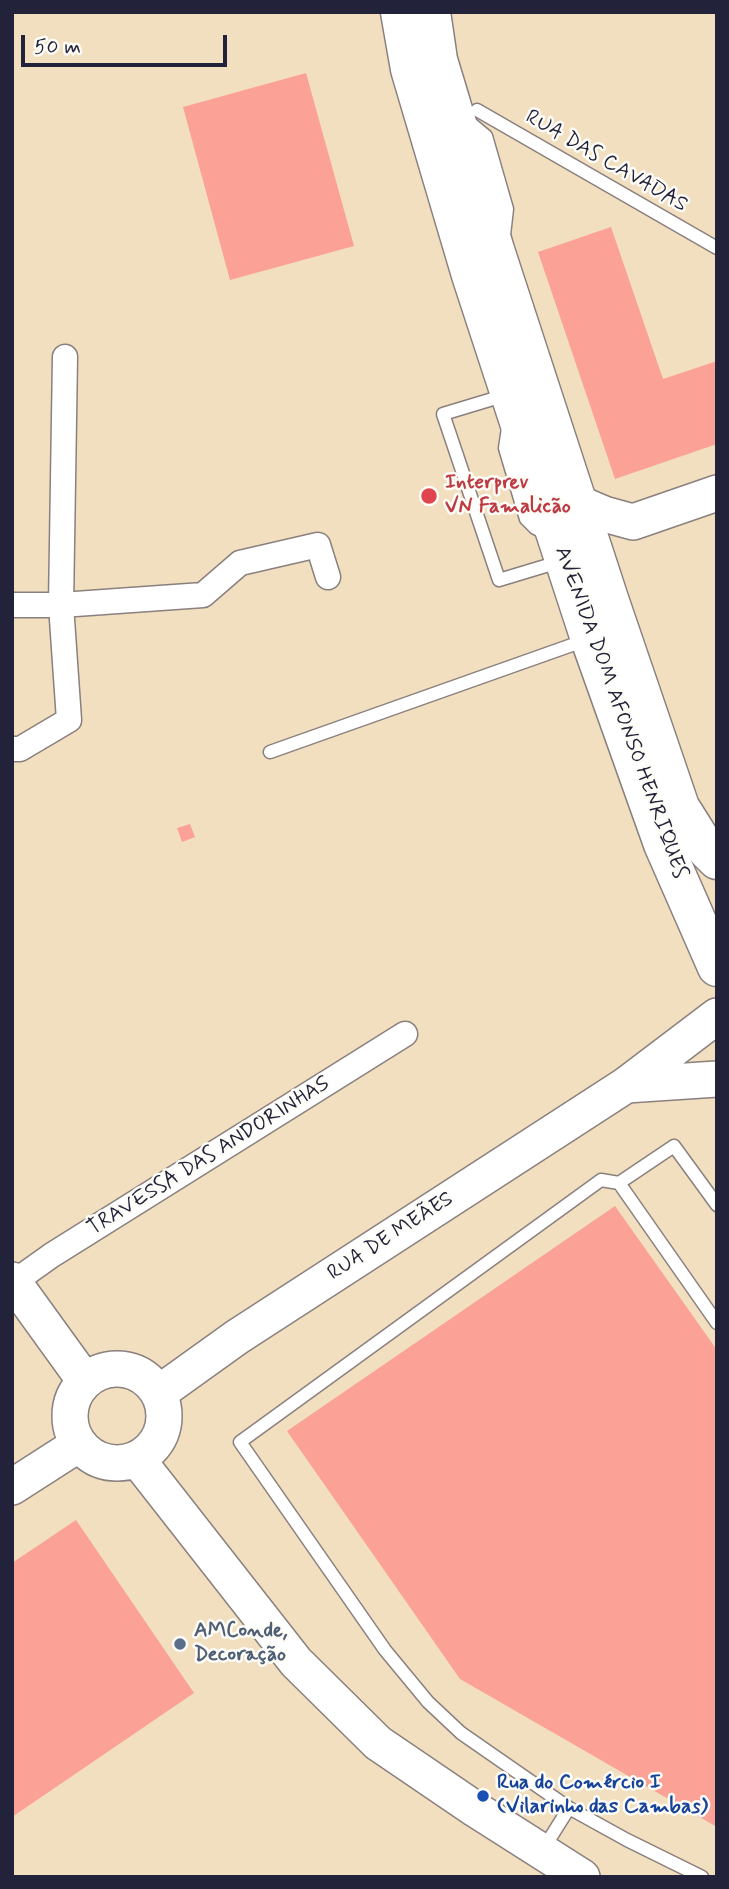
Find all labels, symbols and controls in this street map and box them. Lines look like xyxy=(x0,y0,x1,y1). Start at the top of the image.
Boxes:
scale bar xyxy=(24,21,231,65)
text: 50 m xyxy=(34,33,81,61)
street label: RUA DAS CAVADAS xyxy=(520,105,692,219)
place label: Interprev VN Famalicão xyxy=(445,471,571,521)
marker: Interprev VN Famalicão xyxy=(419,486,439,506)
street label: AVENIDA DOM AFONSO HENRIQUES xyxy=(548,543,692,883)
street label: TRAVESSA DAS ANDORINHAS xyxy=(83,1072,335,1242)
street label: RUA DE MEÃES xyxy=(324,1187,458,1287)
place label: AMConde, Decoração xyxy=(194,1619,287,1669)
marker: AMConde, Decoração xyxy=(172,1636,188,1652)
place label: Rua do Comércio I (Vilarinho das Cambas) xyxy=(497,1771,708,1821)
marker: Rua do Comércio I (Vilarinho das Cambas) xyxy=(475,1788,491,1804)

